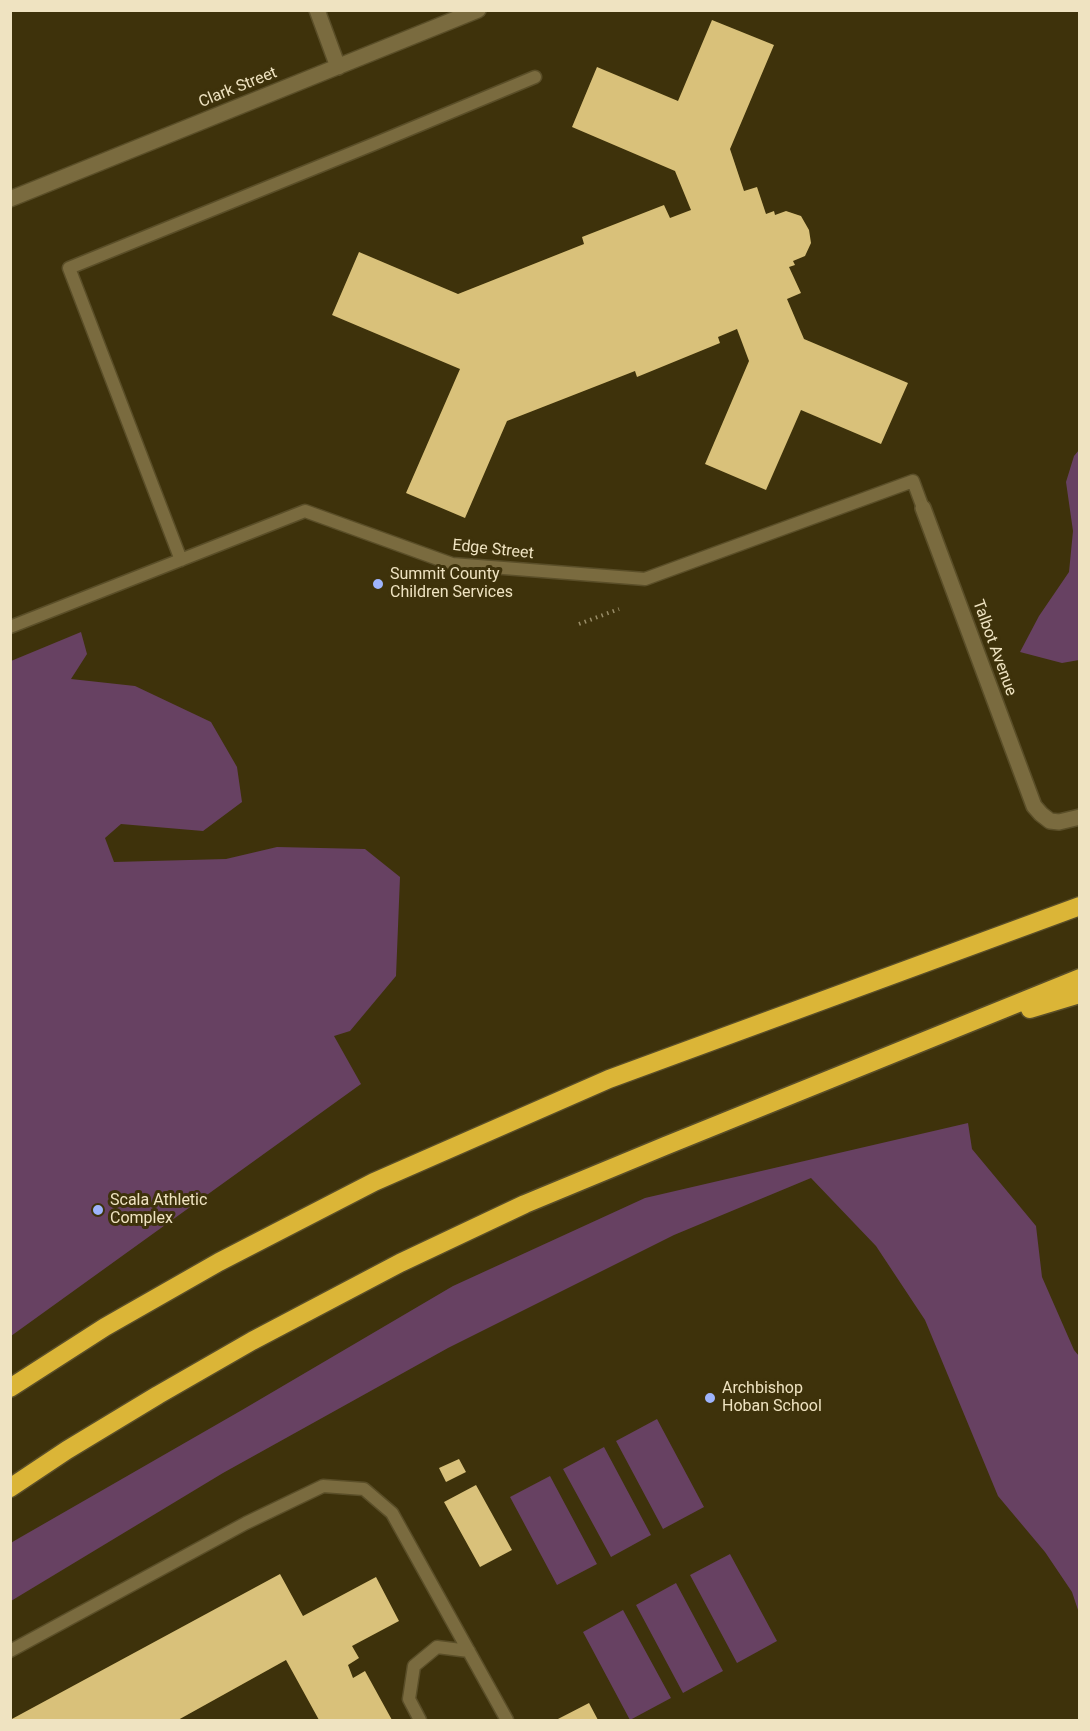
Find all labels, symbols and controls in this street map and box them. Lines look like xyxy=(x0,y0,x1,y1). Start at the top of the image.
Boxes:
street label: Clark Street xyxy=(196,64,280,112)
street label: Edge Street xyxy=(451,536,535,564)
place label: Summit County Children Services xyxy=(390,565,513,603)
marker: Summit County Children Services xyxy=(371,577,385,591)
street label: Talbot Avenue xyxy=(968,597,1020,699)
place label: Scala Athletic Complex xyxy=(110,1191,207,1229)
marker: Scala Athletic Complex xyxy=(91,1203,105,1217)
place label: Archbishop Hoban School xyxy=(722,1379,822,1417)
marker: Archbishop Hoban School xyxy=(703,1391,717,1405)

